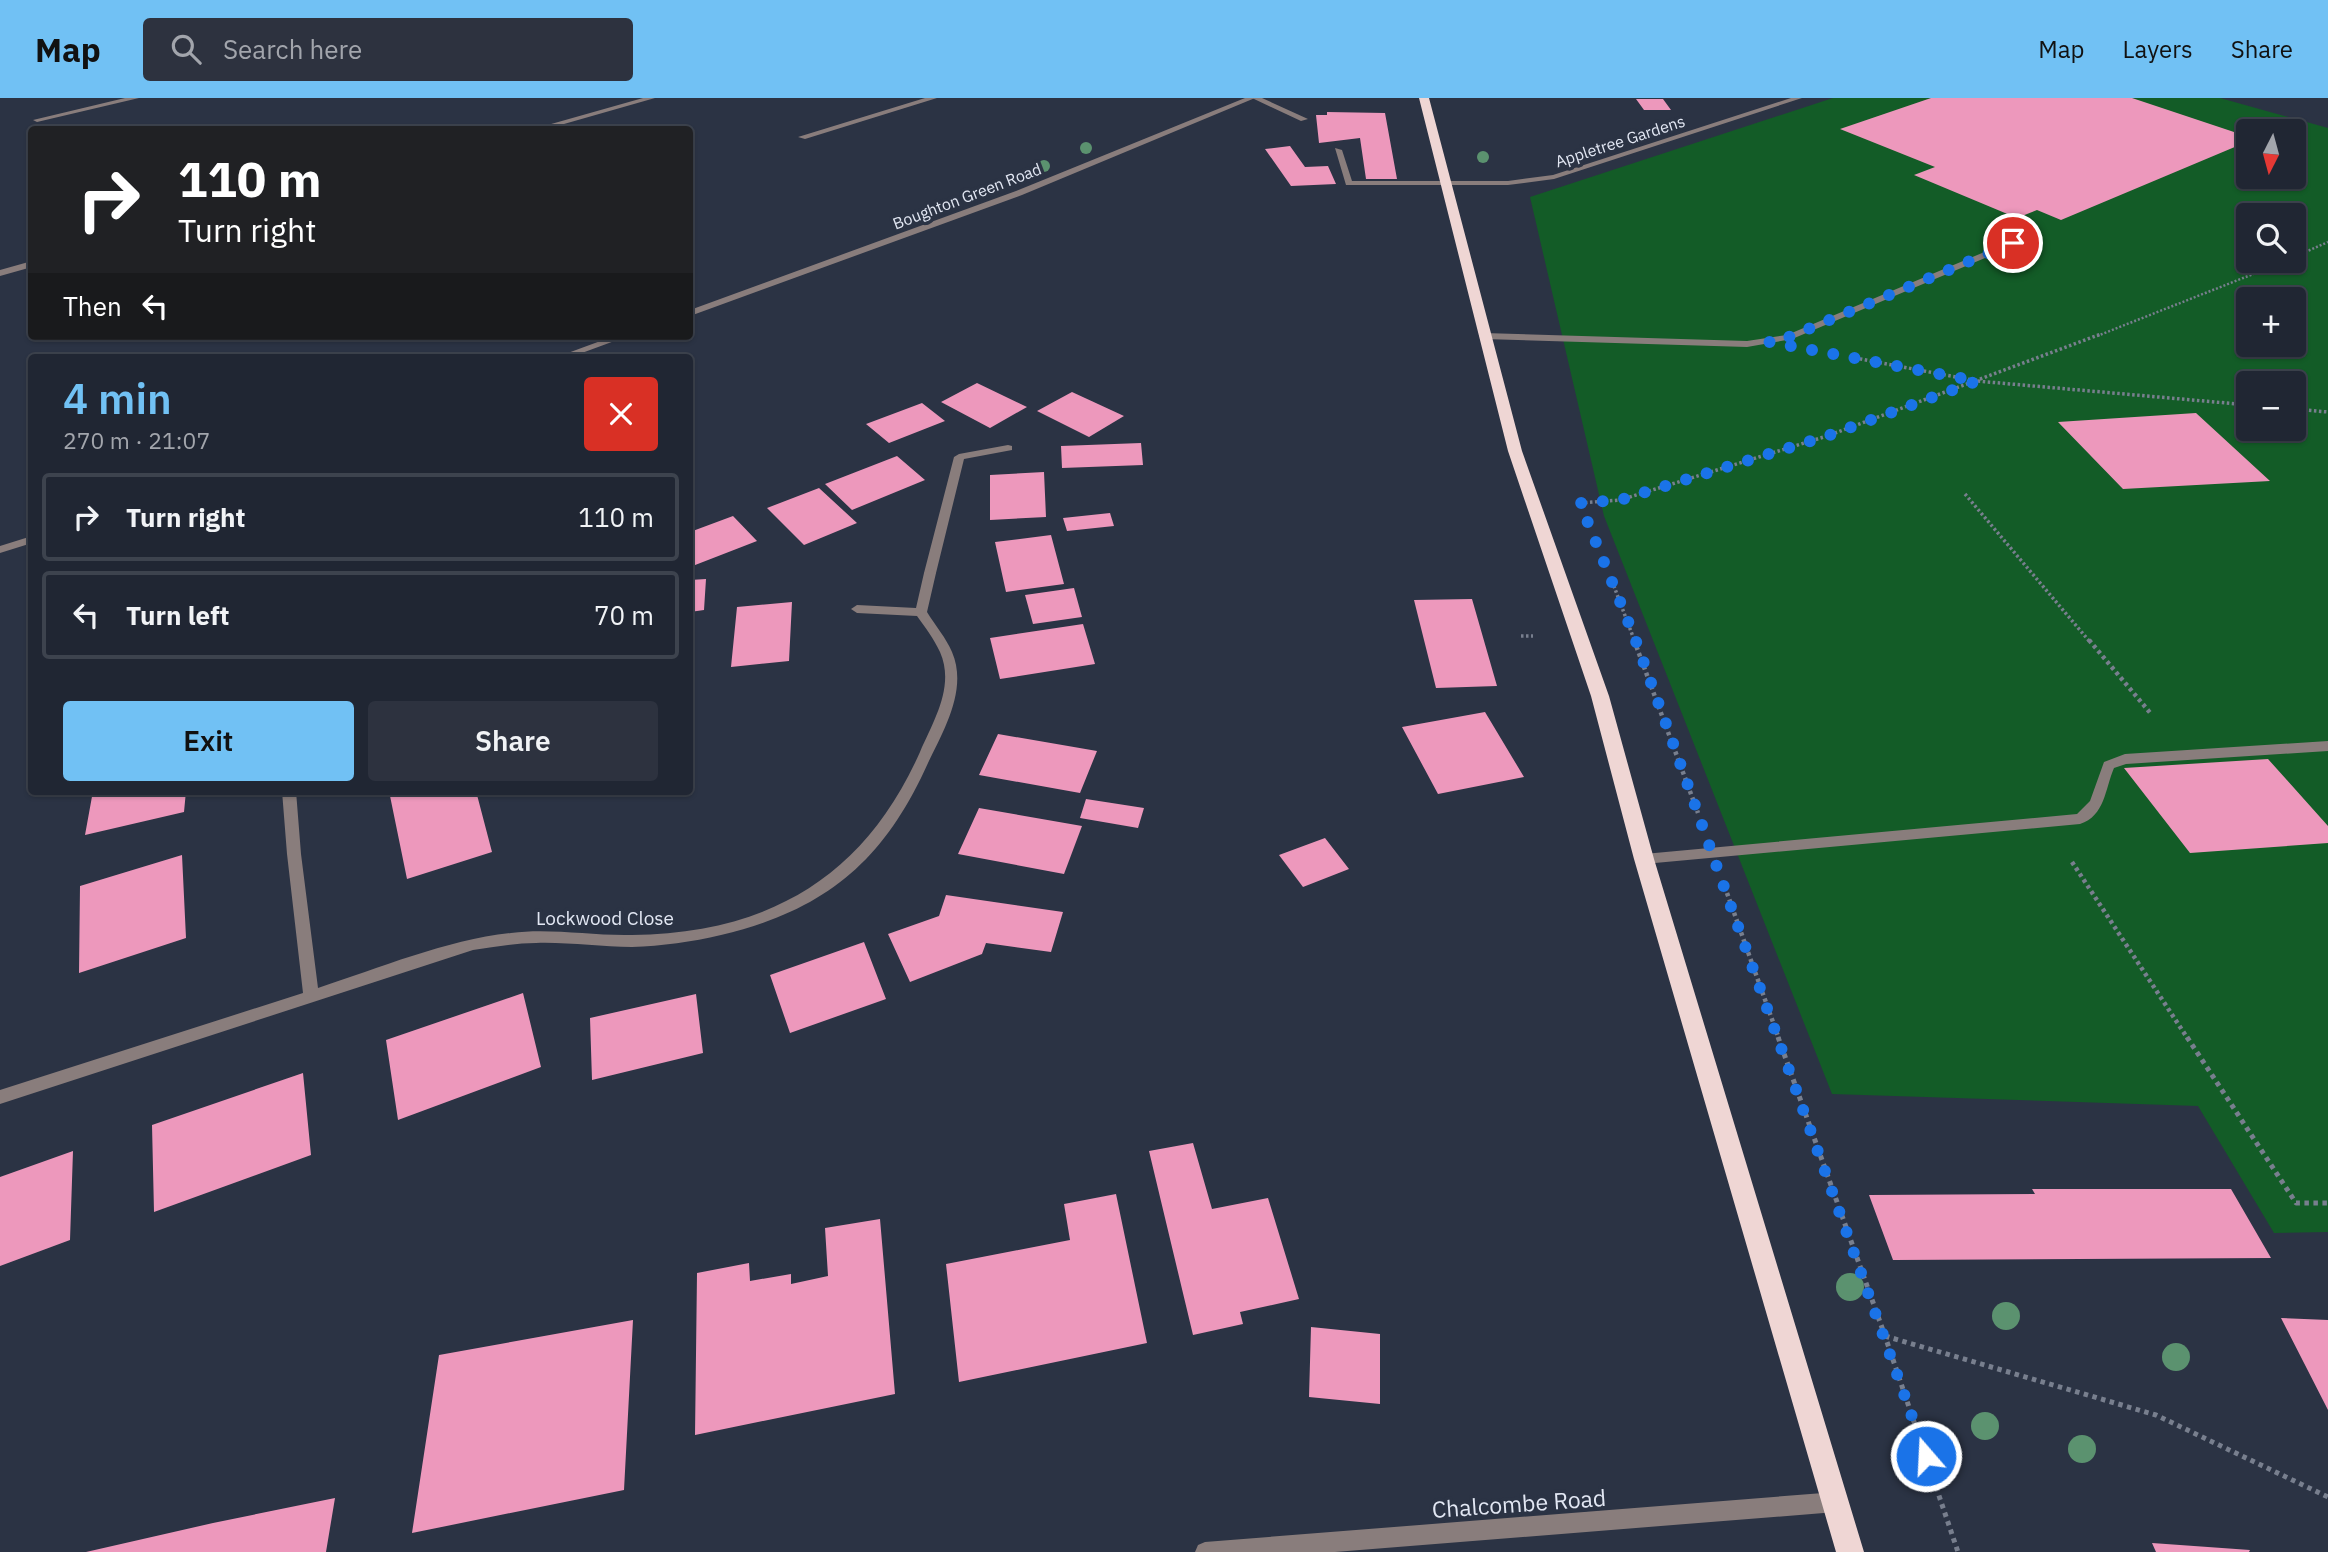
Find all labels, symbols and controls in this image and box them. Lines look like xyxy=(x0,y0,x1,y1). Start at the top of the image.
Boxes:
search box xyxy=(143,18,633,81)
text: Map xyxy=(35,28,101,71)
icon: search xyxy=(167,30,205,68)
text: Search here xyxy=(223,32,362,66)
text: Map xyxy=(2038,33,2085,65)
text: Layers xyxy=(2123,33,2193,65)
text: Share xyxy=(2231,33,2293,65)
street label: Appletree Gardens xyxy=(1553,111,1687,171)
north arrow xyxy=(2236,119,2306,189)
map controls xyxy=(2236,119,2306,441)
text: 110 m xyxy=(178,147,322,210)
icon: right xyxy=(63,154,154,245)
street label: Boughton Green Road xyxy=(890,158,1044,234)
button: search xyxy=(2236,203,2306,273)
text: Turn right xyxy=(178,209,316,251)
pin xyxy=(1983,213,2043,273)
icon: arrive xyxy=(1994,224,2032,262)
icon: left xyxy=(136,287,174,325)
button: + xyxy=(2236,287,2306,357)
text: Then xyxy=(63,289,122,323)
text: 4 min xyxy=(63,371,172,426)
button: − xyxy=(2236,371,2306,441)
button: close xyxy=(584,377,658,451)
text: 270 m · 21:07 xyxy=(63,425,210,455)
icon: right xyxy=(67,498,105,536)
text: Turn right xyxy=(126,500,245,534)
text: 110 m xyxy=(578,500,654,534)
icon: left xyxy=(67,596,105,634)
text: Turn left xyxy=(126,598,229,632)
text: 70 m xyxy=(594,598,654,632)
button: Exit xyxy=(63,701,354,781)
button: Share xyxy=(368,701,658,781)
street label: Lockwood Close xyxy=(536,906,674,930)
position arrow xyxy=(1889,1419,1963,1493)
street label: Chalcombe Road xyxy=(1431,1482,1607,1524)

